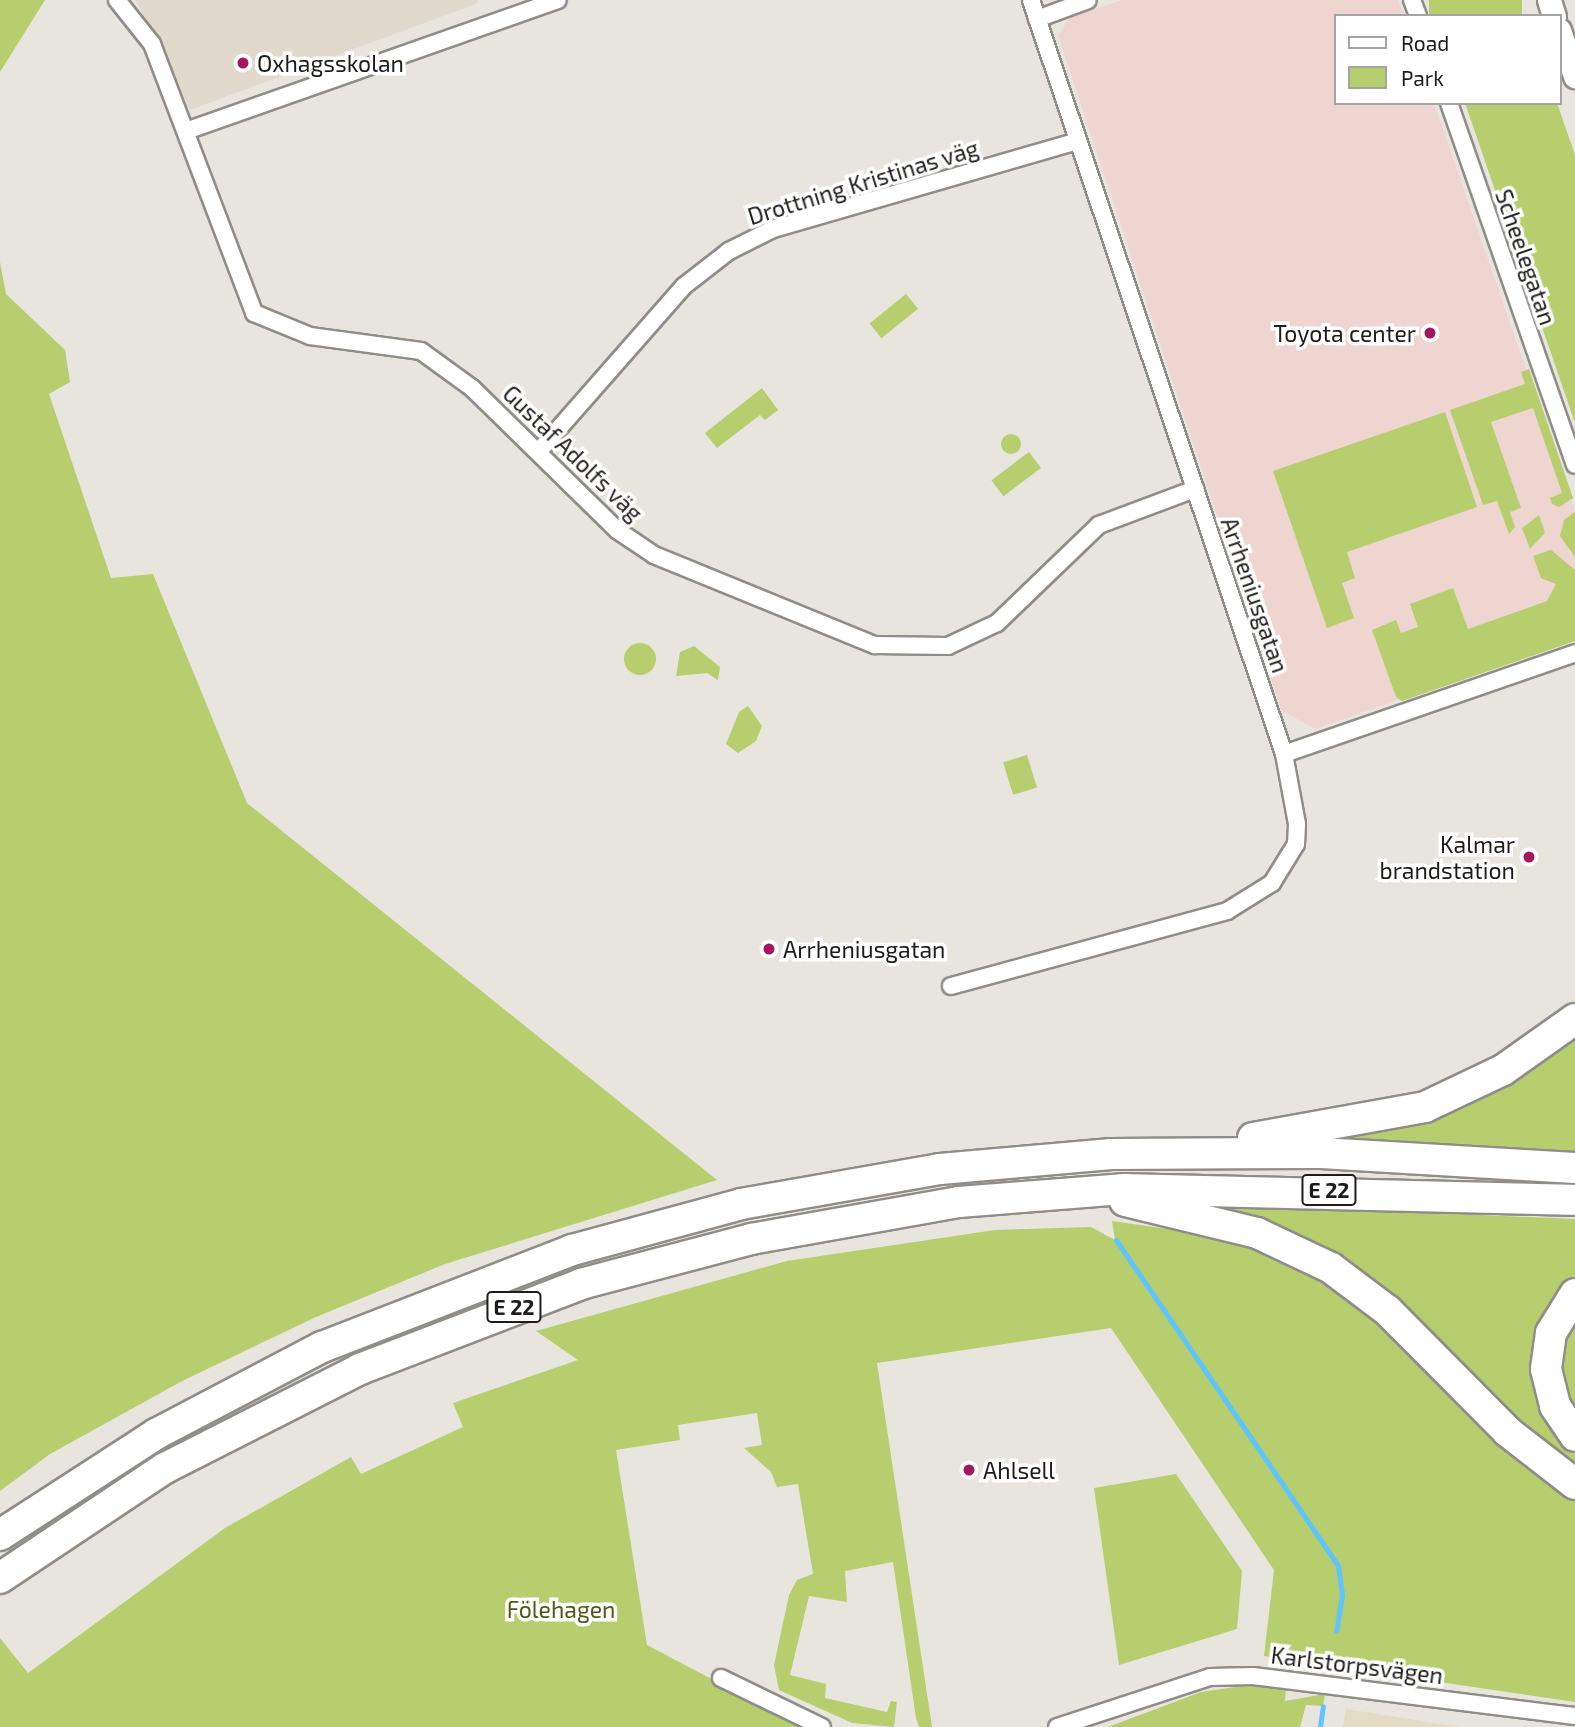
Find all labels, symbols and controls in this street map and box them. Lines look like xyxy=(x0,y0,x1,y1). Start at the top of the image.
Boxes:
legend xyxy=(1334,14,1561,105)
text: Road xyxy=(1401,30,1449,55)
place label: Oxhagsskolan xyxy=(257,49,404,77)
marker: Oxhagsskolan xyxy=(235,55,251,71)
text: Park xyxy=(1401,65,1444,90)
street label: Drottning Kristinas väg xyxy=(744,134,982,230)
street label: Scheelegatan xyxy=(1490,186,1562,328)
place label: Toyota center xyxy=(1274,319,1416,347)
marker: Toyota center xyxy=(1422,325,1438,341)
street label: Gustaf Adolfs väg xyxy=(497,379,649,527)
street label: Arrheniusgatan xyxy=(1216,514,1294,676)
place label: Kalmar brandstation xyxy=(1380,830,1515,884)
marker: Kalmar brandstation xyxy=(1521,849,1537,865)
place label: Arrheniusgatan xyxy=(783,935,945,963)
marker: Arrheniusgatan xyxy=(761,941,777,957)
road number: E 22 xyxy=(1301,1172,1357,1208)
road number: E 22 xyxy=(486,1290,542,1324)
place label: Ahlsell xyxy=(983,1456,1055,1484)
marker: Ahlsell xyxy=(961,1462,977,1478)
park label: Fölehagen xyxy=(507,1595,615,1623)
street label: Karlstorpsvägen xyxy=(1269,1641,1445,1689)

